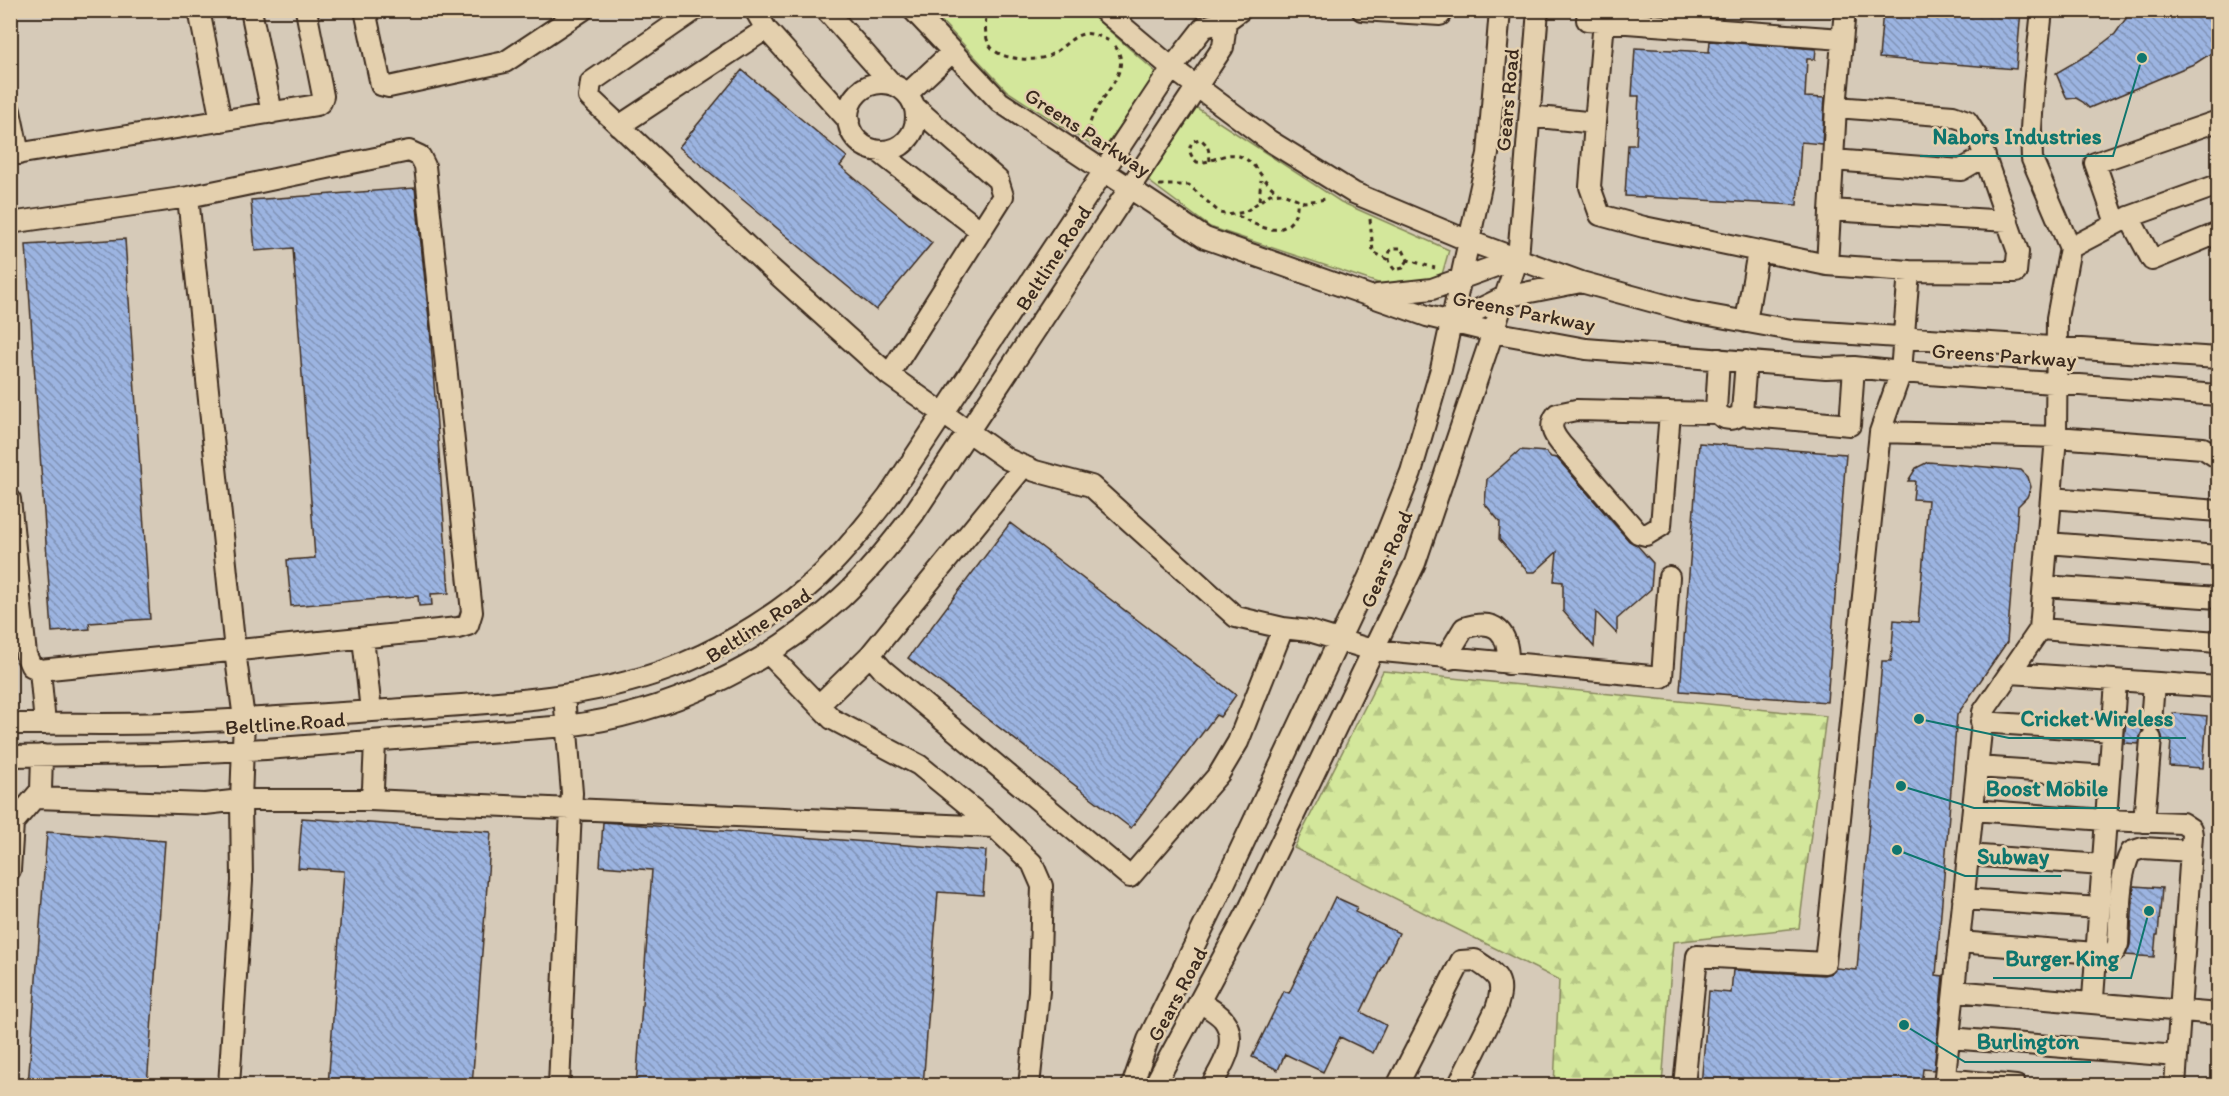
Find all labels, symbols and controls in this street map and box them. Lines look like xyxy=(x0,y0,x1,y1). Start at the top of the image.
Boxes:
street label: Gears Road xyxy=(1490,47,1524,153)
street label: Greens Parkway xyxy=(1020,82,1156,182)
callout: Nabors Industries xyxy=(1920,116,2113,156)
text: Nabors Industries xyxy=(1932,123,2102,150)
street label: Beltline Road xyxy=(1010,201,1096,315)
street label: Greens Parkway xyxy=(1450,285,1598,337)
street label: Greens Parkway xyxy=(1931,337,2077,373)
street label: Gears Road xyxy=(1354,506,1418,611)
street label: Beltline Road xyxy=(701,582,815,668)
callout: Cricket Wireless xyxy=(2009,698,2186,738)
text: Cricket Wireless xyxy=(2021,705,2174,732)
street label: Beltline Road xyxy=(224,706,346,740)
callout: Boost Mobile xyxy=(1974,768,2120,808)
text: Boost Mobile xyxy=(1986,775,2108,802)
callout: Subway xyxy=(1965,836,2061,876)
text: Subway xyxy=(1977,843,2050,870)
callout: Burger King xyxy=(1993,938,2131,978)
street label: Gears Road xyxy=(1142,942,1213,1045)
text: Burger King xyxy=(2005,945,2120,972)
callout: Burlington xyxy=(1965,1022,2091,1062)
text: Burlington xyxy=(1977,1028,2080,1055)

